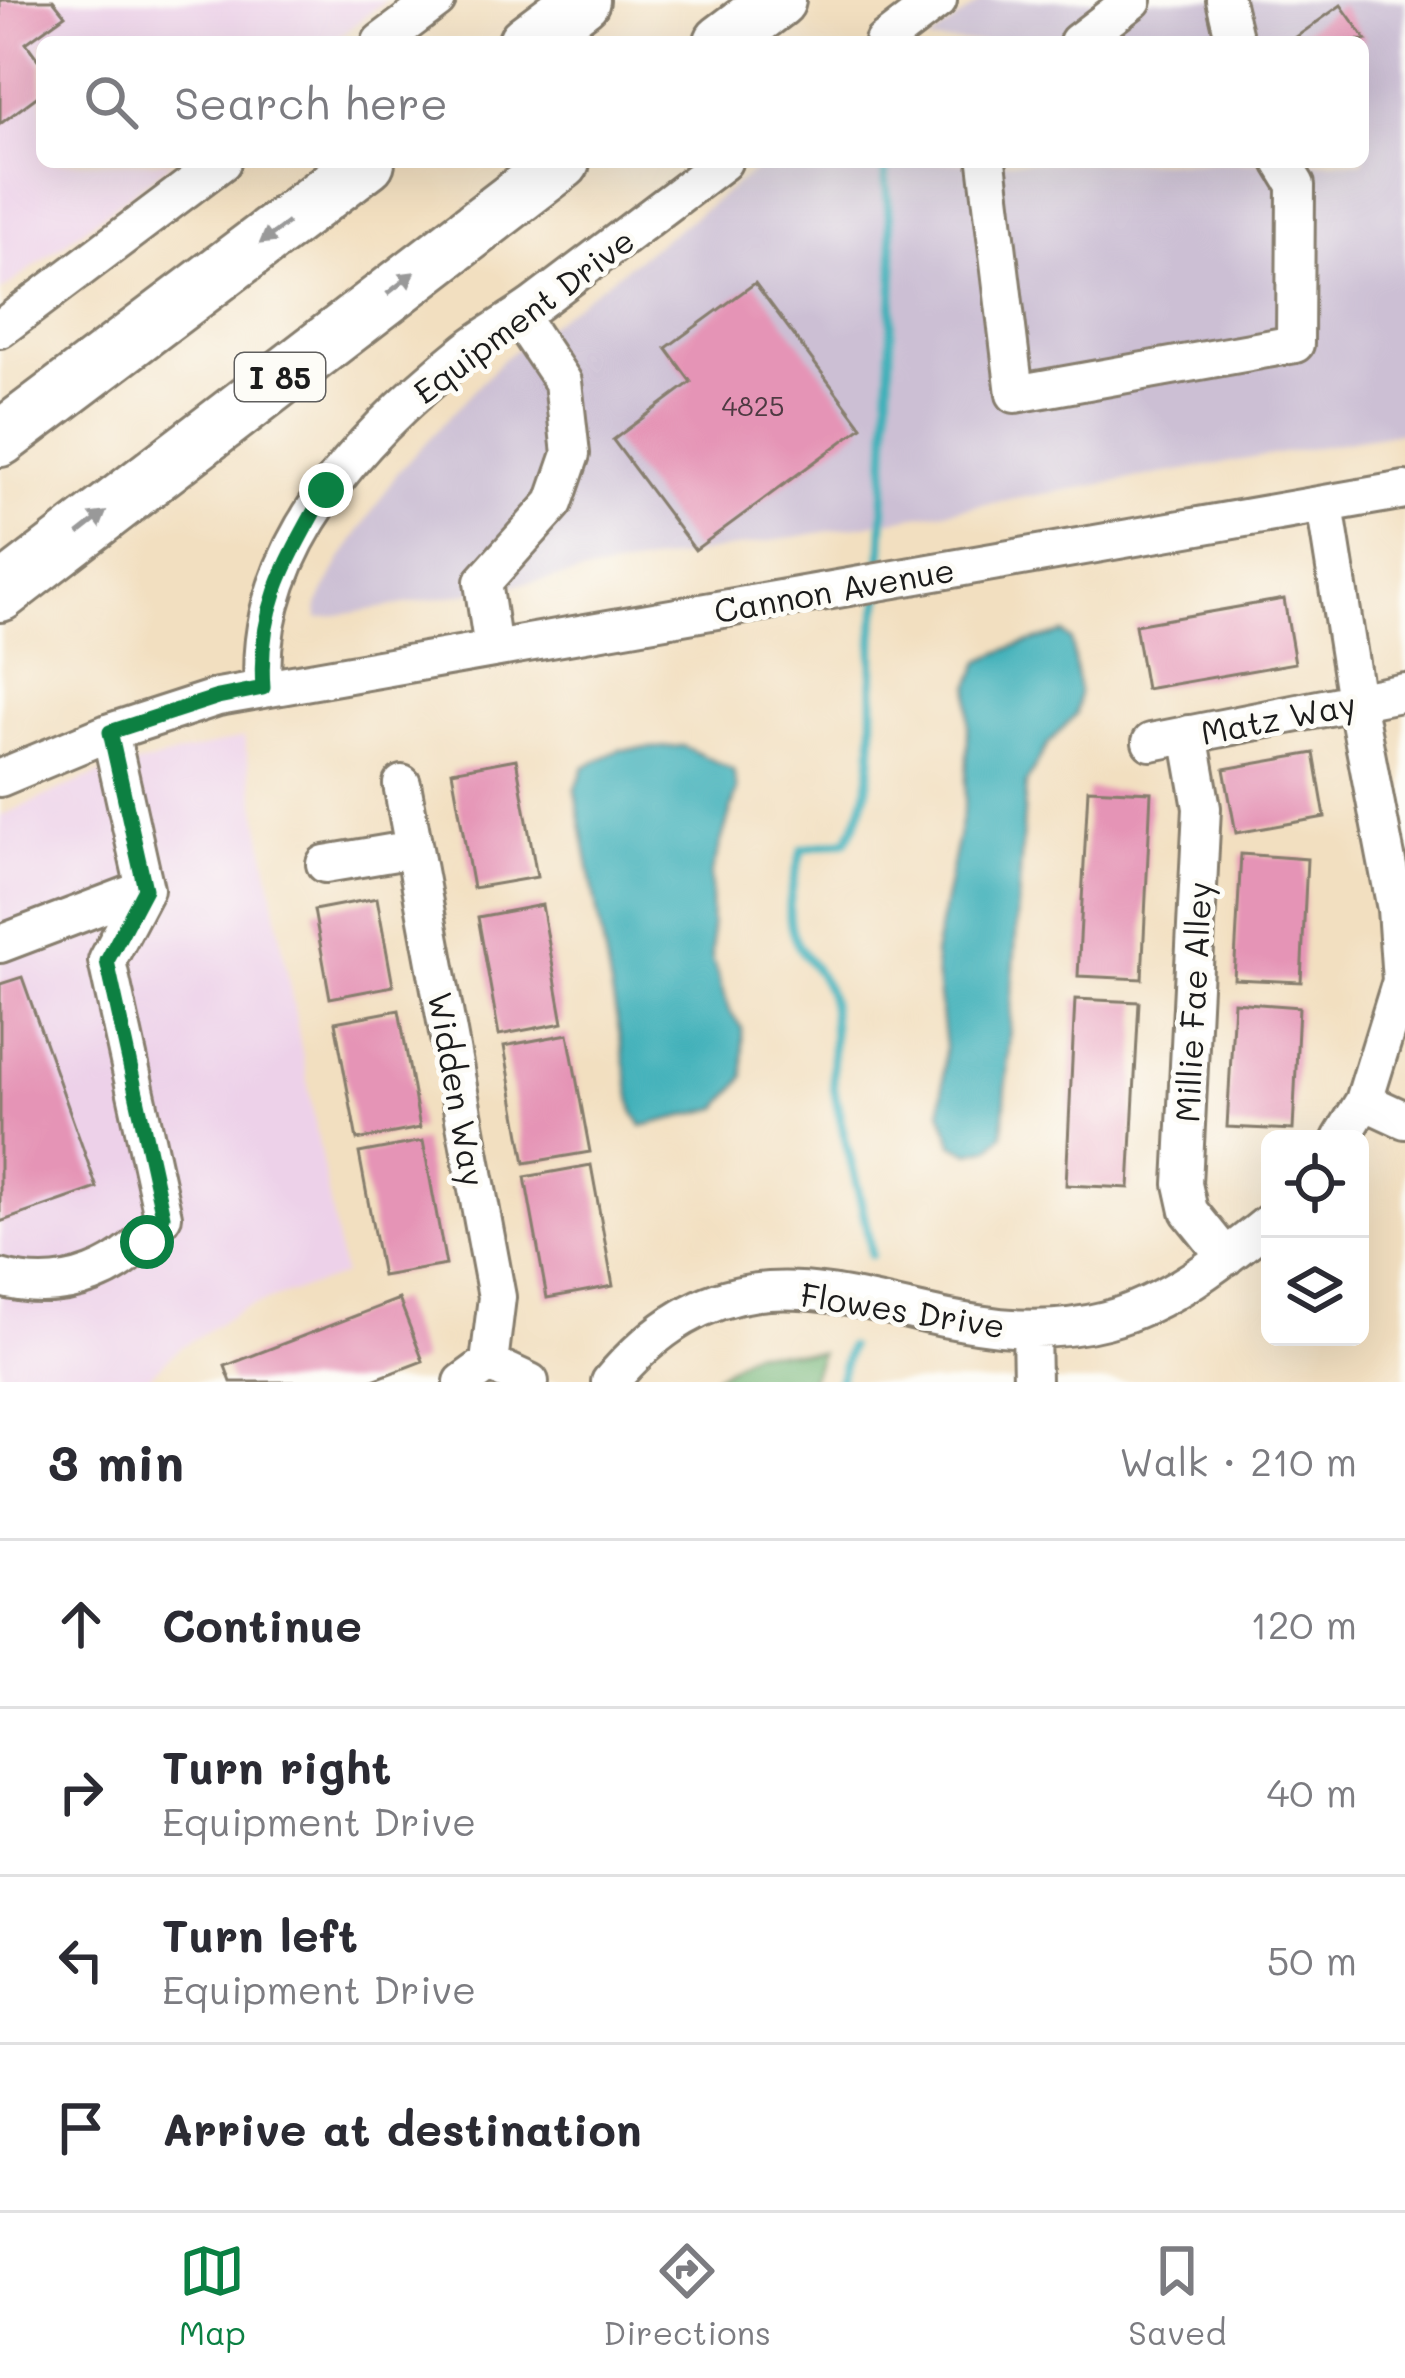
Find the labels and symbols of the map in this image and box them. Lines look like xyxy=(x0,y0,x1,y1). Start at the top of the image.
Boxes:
street label: Equipment Drive xyxy=(404,218,642,412)
one-way arrow xyxy=(259,220,290,245)
one-way arrow xyxy=(385,272,416,296)
road number: I 85 xyxy=(235,353,325,401)
house number: 4825 xyxy=(722,388,784,423)
route end xyxy=(299,463,353,517)
one-way arrow xyxy=(77,511,108,535)
street label: Cannon Avenue xyxy=(710,547,958,631)
street label: Matz Way xyxy=(1197,681,1359,754)
street label: Millie Fae Alley xyxy=(1164,880,1221,1124)
street label: Widden Way xyxy=(419,988,496,1190)
route start xyxy=(120,1215,174,1269)
street label: Flowes Drive xyxy=(798,1272,1008,1346)

